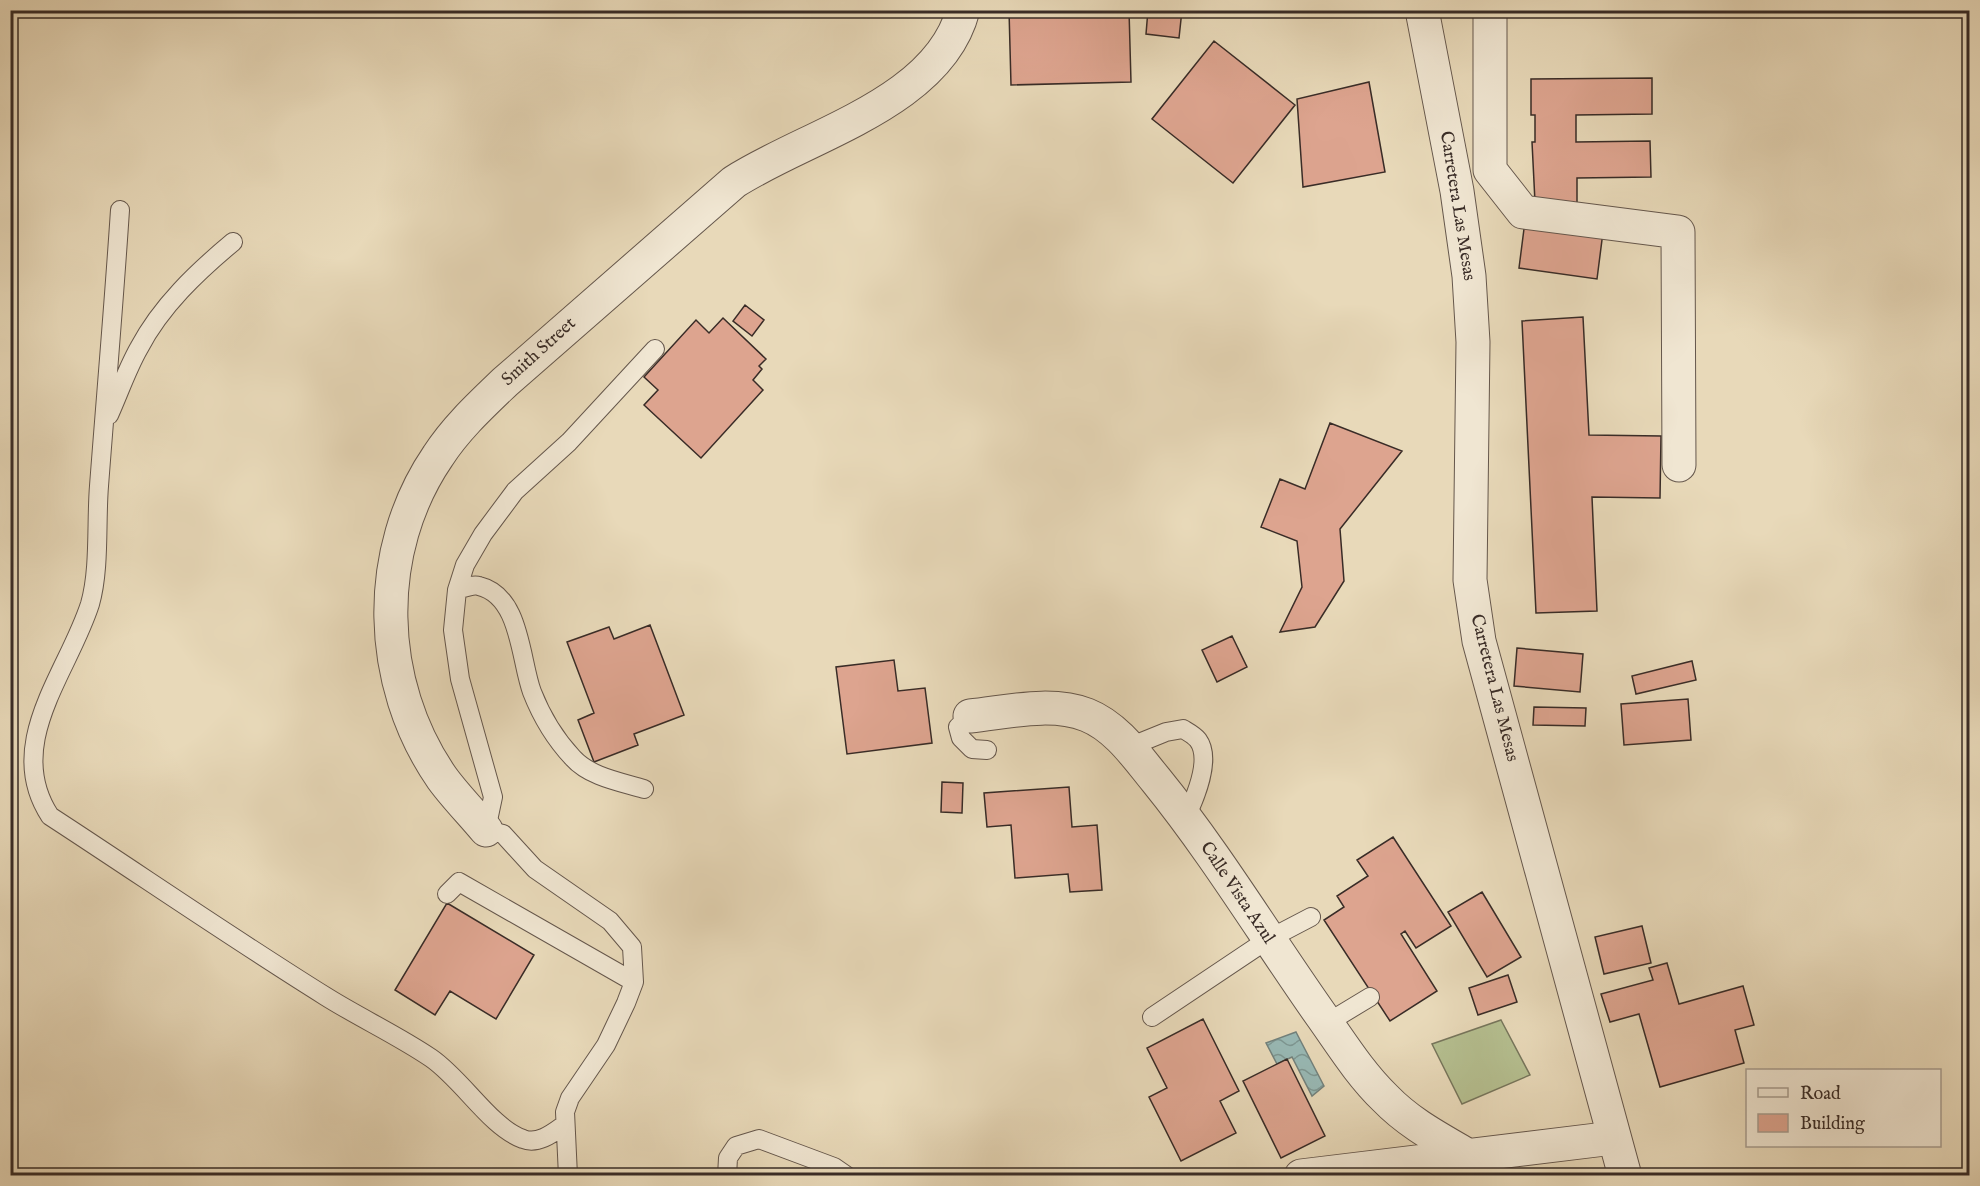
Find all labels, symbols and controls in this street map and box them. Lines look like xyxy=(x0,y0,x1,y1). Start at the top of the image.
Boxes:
street label: Carretera Las Mesas xyxy=(1434,130,1480,282)
street label: Smith Street xyxy=(497,313,581,391)
street label: Carretera Las Mesas xyxy=(1465,612,1523,764)
street label: Calle Vista Azul xyxy=(1194,838,1280,948)
legend xyxy=(1746,1069,1941,1147)
text: Road xyxy=(1800,1083,1841,1106)
text: Building xyxy=(1800,1113,1865,1136)

